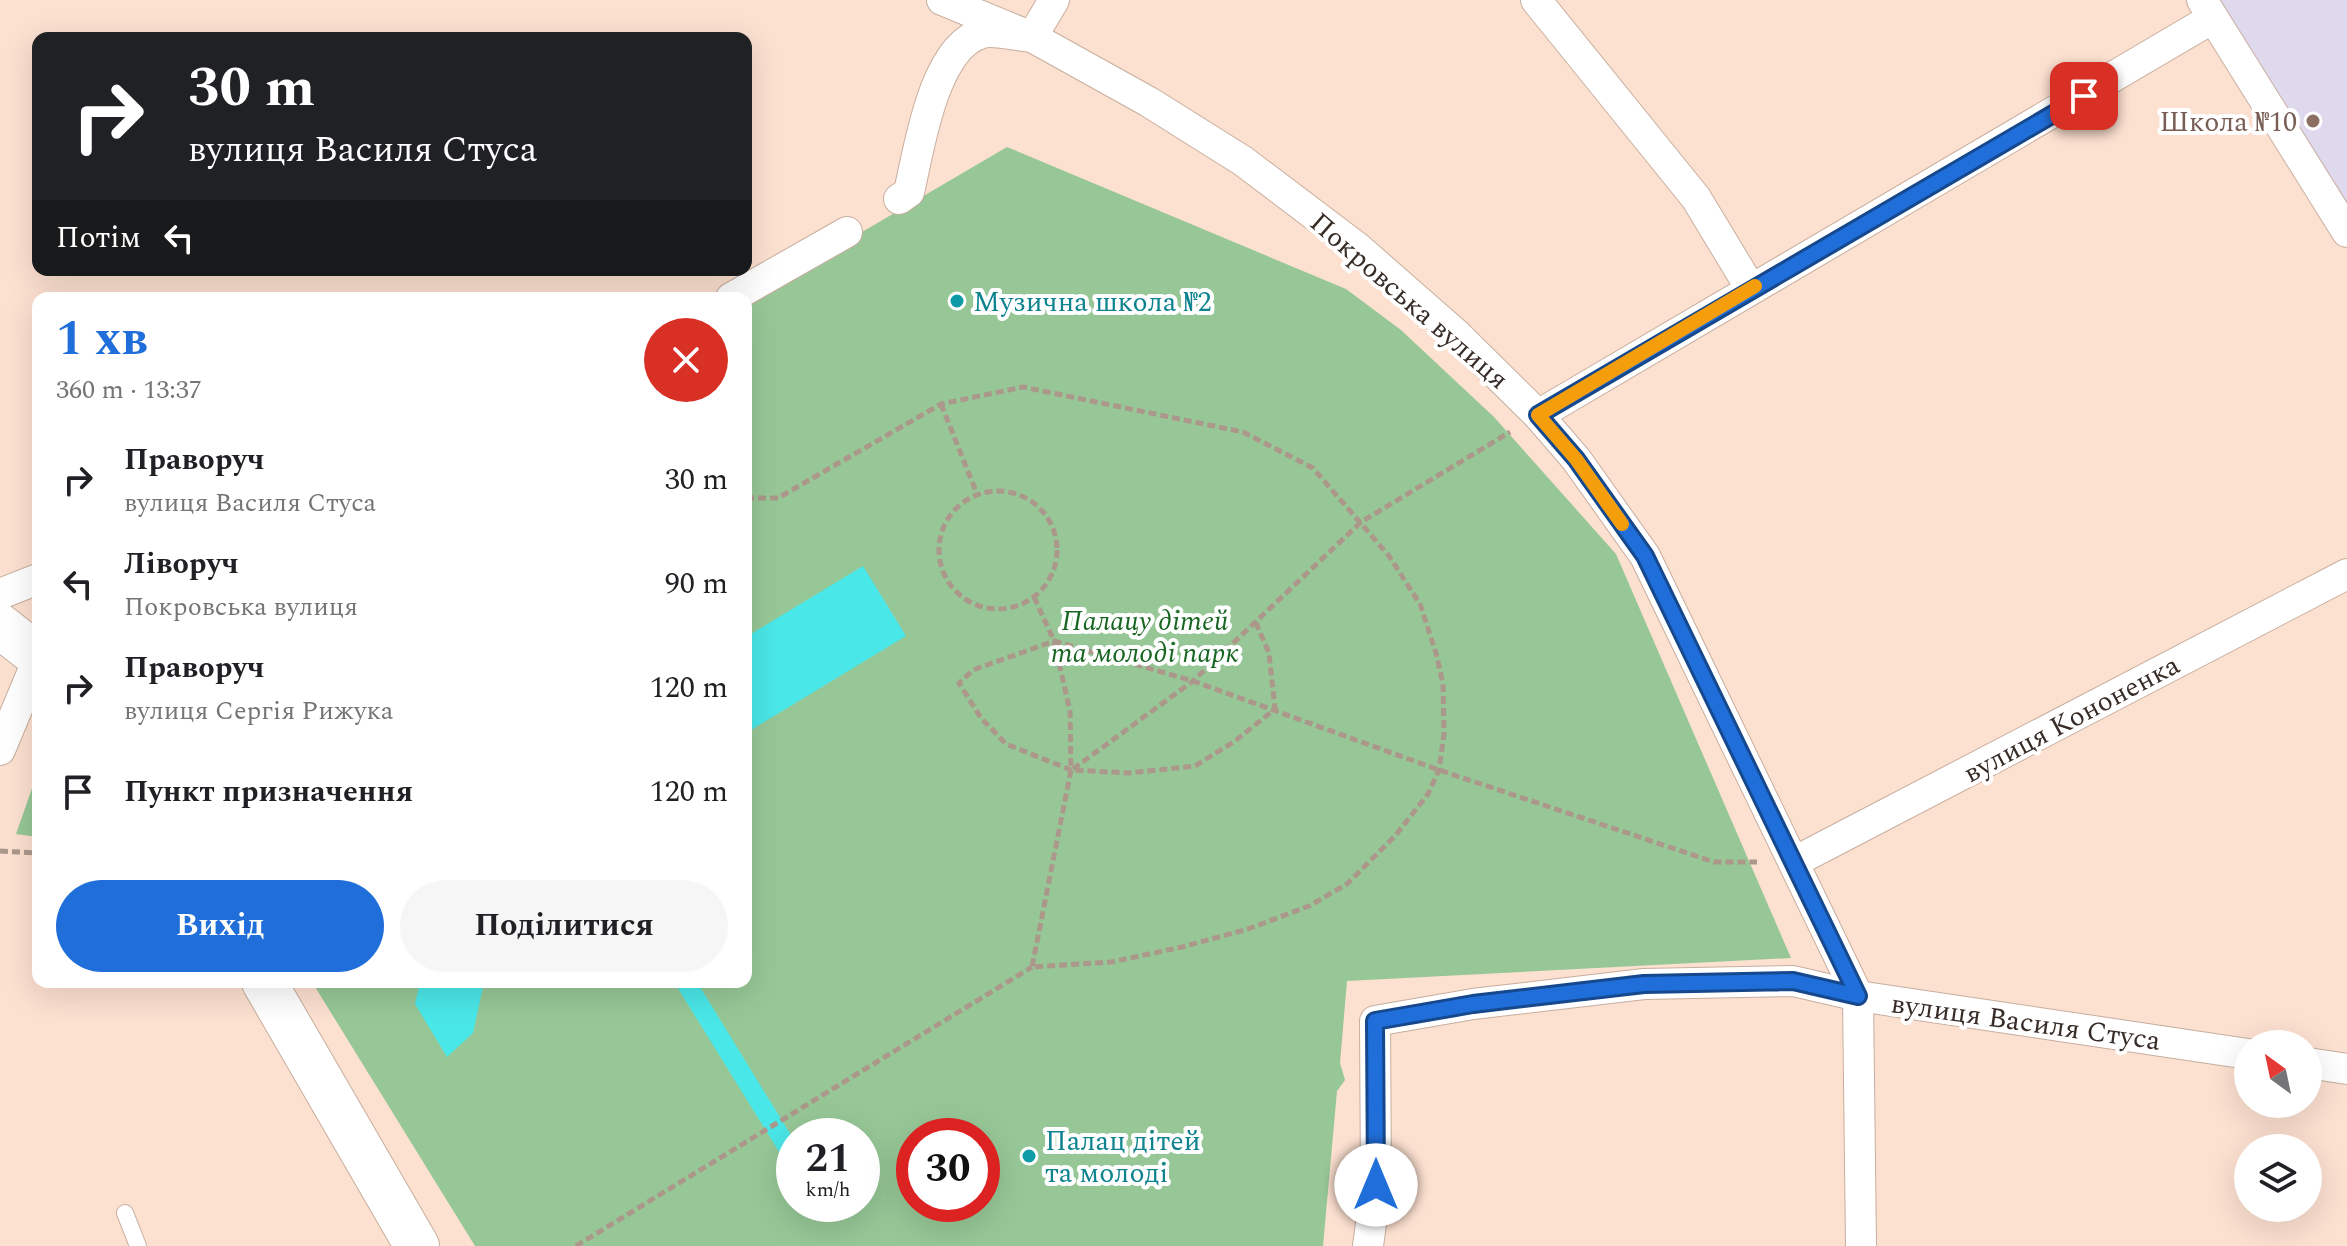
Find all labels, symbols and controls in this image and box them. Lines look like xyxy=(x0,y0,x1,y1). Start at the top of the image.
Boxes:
text: 30 m xyxy=(188,46,315,131)
pin xyxy=(2050,62,2118,130)
icon: right xyxy=(56,64,160,168)
icon: arrive xyxy=(2062,74,2106,118)
place label: Школа №10 xyxy=(2159,101,2297,144)
marker: Школа №10 xyxy=(2304,112,2322,130)
text: вулиця Василя Стуса xyxy=(188,123,537,178)
street label: Покровська вулиця xyxy=(1300,202,1518,400)
text: Потім xyxy=(56,215,141,261)
icon: left xyxy=(157,216,201,260)
place label: Музична школа №2 xyxy=(973,281,1211,324)
marker: Музична школа №2 xyxy=(948,292,966,310)
text: 1 хв xyxy=(56,303,148,376)
button: close xyxy=(644,318,728,402)
text: 360 m · 13:37 xyxy=(56,370,202,410)
text: Праворуч xyxy=(124,437,264,483)
text: 30 m xyxy=(665,457,728,503)
icon: right xyxy=(56,458,100,502)
text: вулиця Василя Стуса xyxy=(124,483,376,523)
text: Ліворуч xyxy=(124,541,239,587)
text: 90 m xyxy=(665,561,728,607)
icon: left xyxy=(56,562,100,606)
text: Покровська вулиця xyxy=(124,587,358,627)
park label: Палацу дітей та молоді парк xyxy=(1051,600,1239,675)
street label: вулиця Кононенка xyxy=(1956,644,2188,795)
text: Праворуч xyxy=(124,645,264,691)
text: 120 m xyxy=(650,665,728,711)
icon: right xyxy=(56,666,100,710)
text: вулиця Сергія Рижука xyxy=(124,691,393,731)
text: Пункт призначення xyxy=(124,769,413,815)
text: 120 m xyxy=(650,769,728,815)
icon: arrive xyxy=(56,770,100,814)
button: Вихід xyxy=(56,880,384,972)
button: Поділитися xyxy=(400,880,728,972)
street label: вулиця Василя Стуса xyxy=(1888,982,2164,1063)
north arrow xyxy=(2234,1030,2322,1118)
map controls xyxy=(2234,1030,2322,1222)
speed limit sign: 30 xyxy=(896,1118,1000,1222)
place label: Палац дітей та молоді xyxy=(1045,1120,1201,1195)
text: 21 xyxy=(806,1129,850,1190)
button: layers xyxy=(2234,1134,2322,1222)
position arrow xyxy=(1334,1143,1418,1227)
marker: Палац дітей та молоді xyxy=(1020,1147,1038,1165)
text: km/h xyxy=(806,1175,851,1205)

